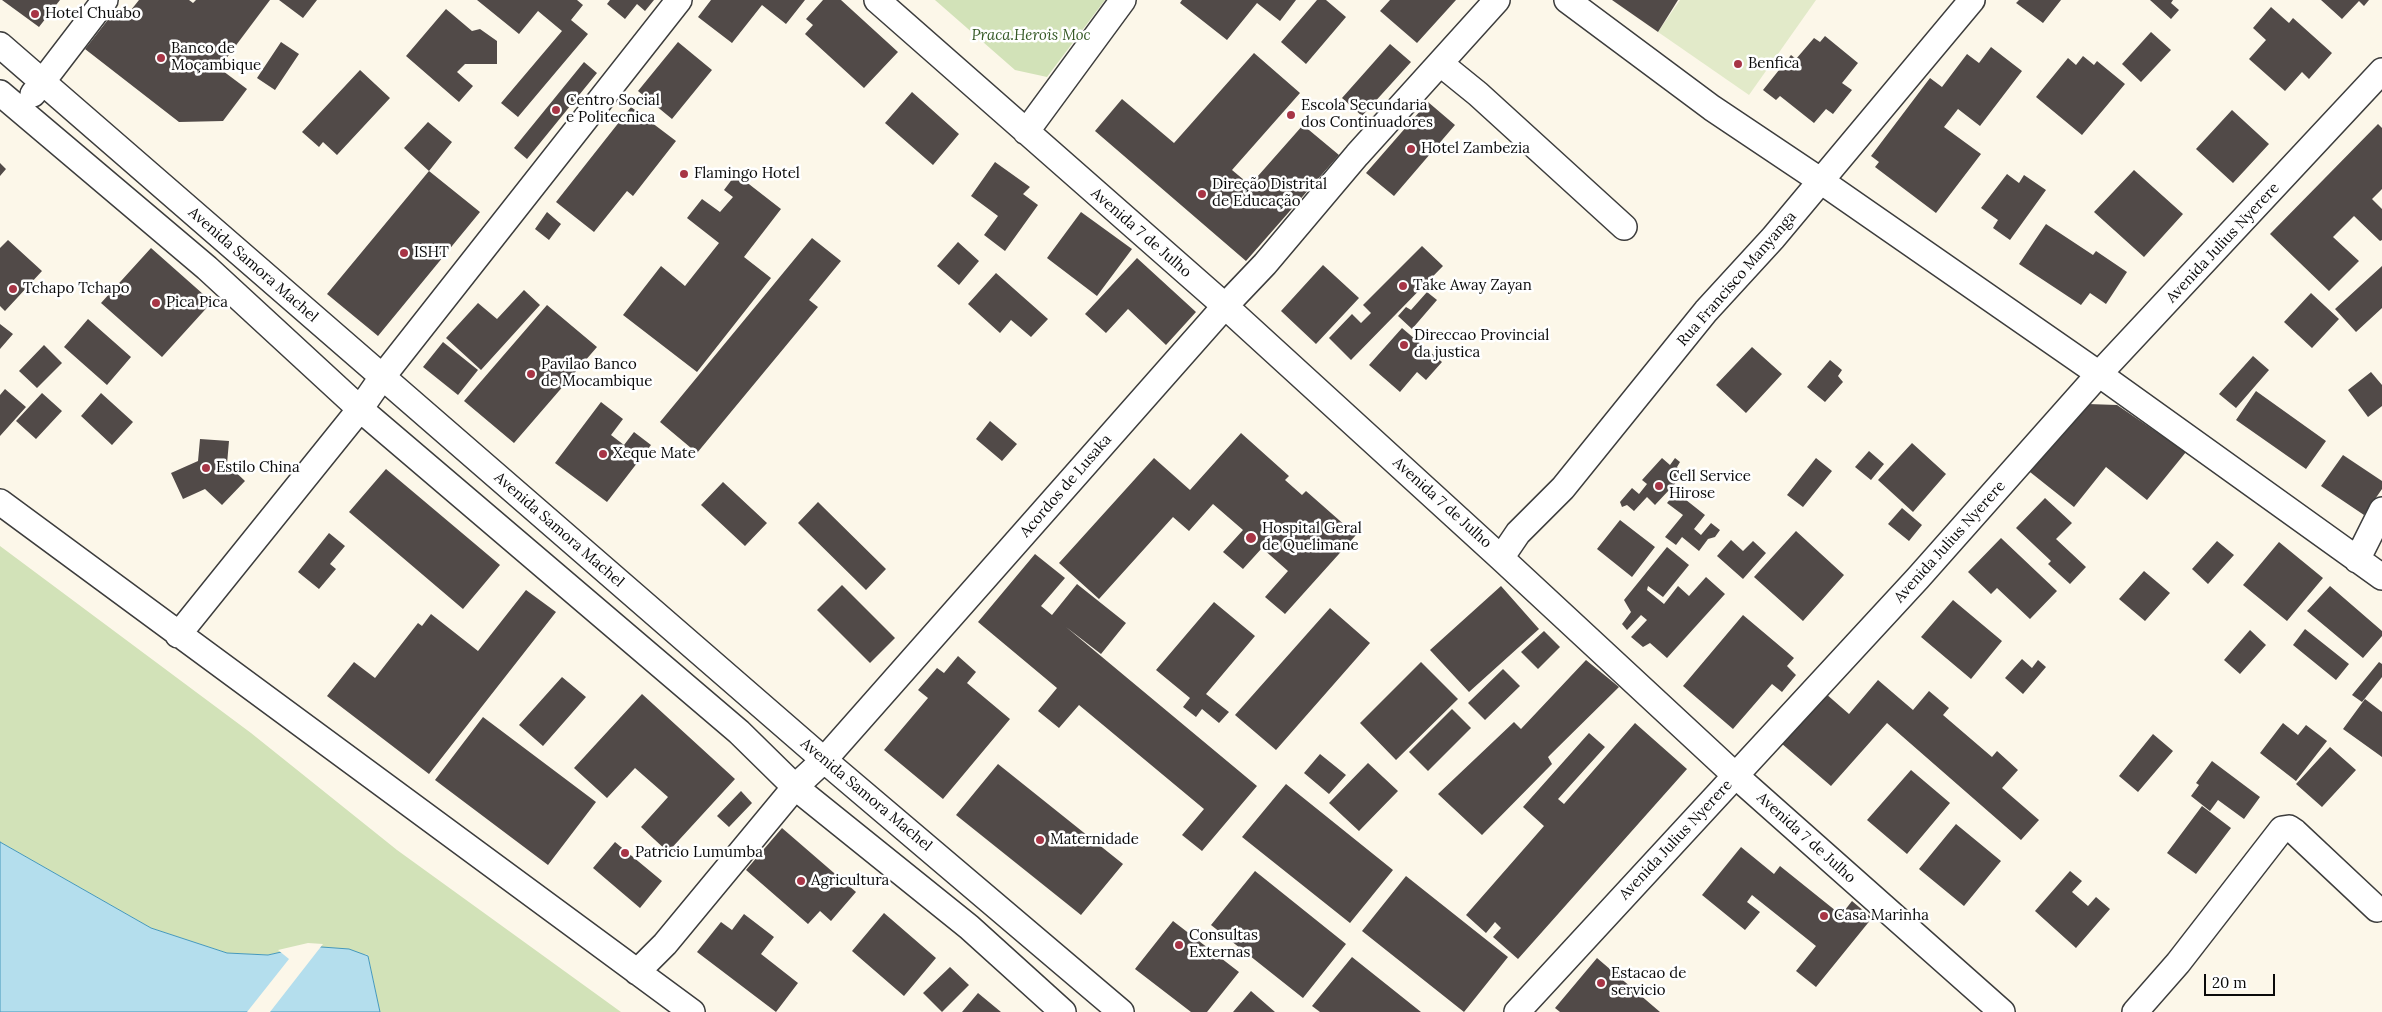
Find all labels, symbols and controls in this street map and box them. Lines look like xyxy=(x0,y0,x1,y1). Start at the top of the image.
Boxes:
place label: Hotel Chuabo xyxy=(45,5,141,23)
marker: Hotel Chuabo xyxy=(29,8,41,20)
park label: Praca.Herois Moc xyxy=(971,27,1091,45)
place label: Banco de Moçambique xyxy=(171,40,261,75)
marker: Banco de Moçambique xyxy=(155,52,167,64)
place label: Benfica xyxy=(1748,55,1800,73)
marker: Benfica xyxy=(1732,58,1744,70)
place label: Centro Social e Politecnica xyxy=(566,92,660,127)
place label: Escola Secundaria dos Continuadores xyxy=(1301,97,1433,132)
marker: Centro Social e Politecnica xyxy=(550,104,562,116)
marker: Escola Secundaria dos Continuadores xyxy=(1285,109,1297,121)
place label: Hotel Zambezia xyxy=(1421,140,1530,158)
marker: Hotel Zambezia xyxy=(1405,143,1417,155)
place label: Flamingo Hotel xyxy=(694,165,800,183)
marker: Flamingo Hotel xyxy=(678,168,690,180)
place label: Direção Distrital de Educação xyxy=(1212,176,1327,211)
street label: Avenida Julius Nyerere xyxy=(2163,179,2283,307)
street label: Avenida 7 de Julho xyxy=(1087,185,1195,281)
marker: Direção Distrital de Educação xyxy=(1196,188,1208,200)
street label: Avenida Samora Machel xyxy=(184,204,322,326)
street label: Rua Francisco Manyanga xyxy=(1674,208,1800,350)
place label: ISHT xyxy=(414,244,449,262)
marker: ISHT xyxy=(398,247,410,259)
place label: Take Away Zayan xyxy=(1413,277,1532,295)
place label: Tchapo Tchapo xyxy=(23,280,130,298)
marker: Take Away Zayan xyxy=(1397,280,1409,292)
marker: Tchapo Tchapo xyxy=(7,283,19,295)
place label: Pica Pica xyxy=(166,294,228,312)
marker: Pica Pica xyxy=(150,297,162,309)
place label: Direccao Provincial da justica xyxy=(1414,327,1549,362)
marker: Direccao Provincial da justica xyxy=(1398,339,1410,351)
place label: Pavilao Banco de Mocambique xyxy=(541,356,652,391)
marker: Pavilao Banco de Mocambique xyxy=(525,368,537,380)
street label: Acordos de Lusaka xyxy=(1016,431,1116,541)
place label: Xeque Mate xyxy=(613,445,696,463)
marker: Xeque Mate xyxy=(597,448,609,460)
street label: Avenida 7 de Julho xyxy=(1389,454,1495,552)
place label: Estilo China xyxy=(216,459,300,477)
marker: Estilo China xyxy=(200,462,212,474)
place label: Cell Service Hirose xyxy=(1669,468,1751,503)
street label: Avenida Samora Machel xyxy=(490,469,628,591)
street label: Avenida Julius Nyerere xyxy=(1891,477,2009,607)
marker: Cell Service Hirose xyxy=(1653,480,1665,492)
place label: Hospital Geral de Quelimane xyxy=(1262,520,1362,555)
marker: Hospital Geral de Quelimane xyxy=(1244,531,1258,545)
street label: Avenida Samora Machel xyxy=(797,735,935,855)
street label: Avenida Julius Nyerere xyxy=(1616,776,1736,904)
street label: Avenida 7 de Julho xyxy=(1753,789,1859,887)
place label: Maternidade xyxy=(1050,831,1139,849)
marker: Maternidade xyxy=(1034,834,1046,846)
place label: Patricio Lumumba xyxy=(635,844,763,862)
marker: Patricio Lumumba xyxy=(619,847,631,859)
place label: Agricultura xyxy=(811,872,889,890)
marker: Agricultura xyxy=(795,875,807,887)
place label: Casa Marinha xyxy=(1834,907,1929,925)
marker: Casa Marinha xyxy=(1818,910,1830,922)
place label: Consultas Externas xyxy=(1189,927,1258,962)
marker: Consultas Externas xyxy=(1173,939,1185,951)
scale bar xyxy=(2207,964,2278,996)
place label: Estacao de servicio xyxy=(1611,965,1686,1000)
text: 20 m xyxy=(2212,973,2247,992)
marker: Estacao de servicio xyxy=(1595,977,1607,989)

